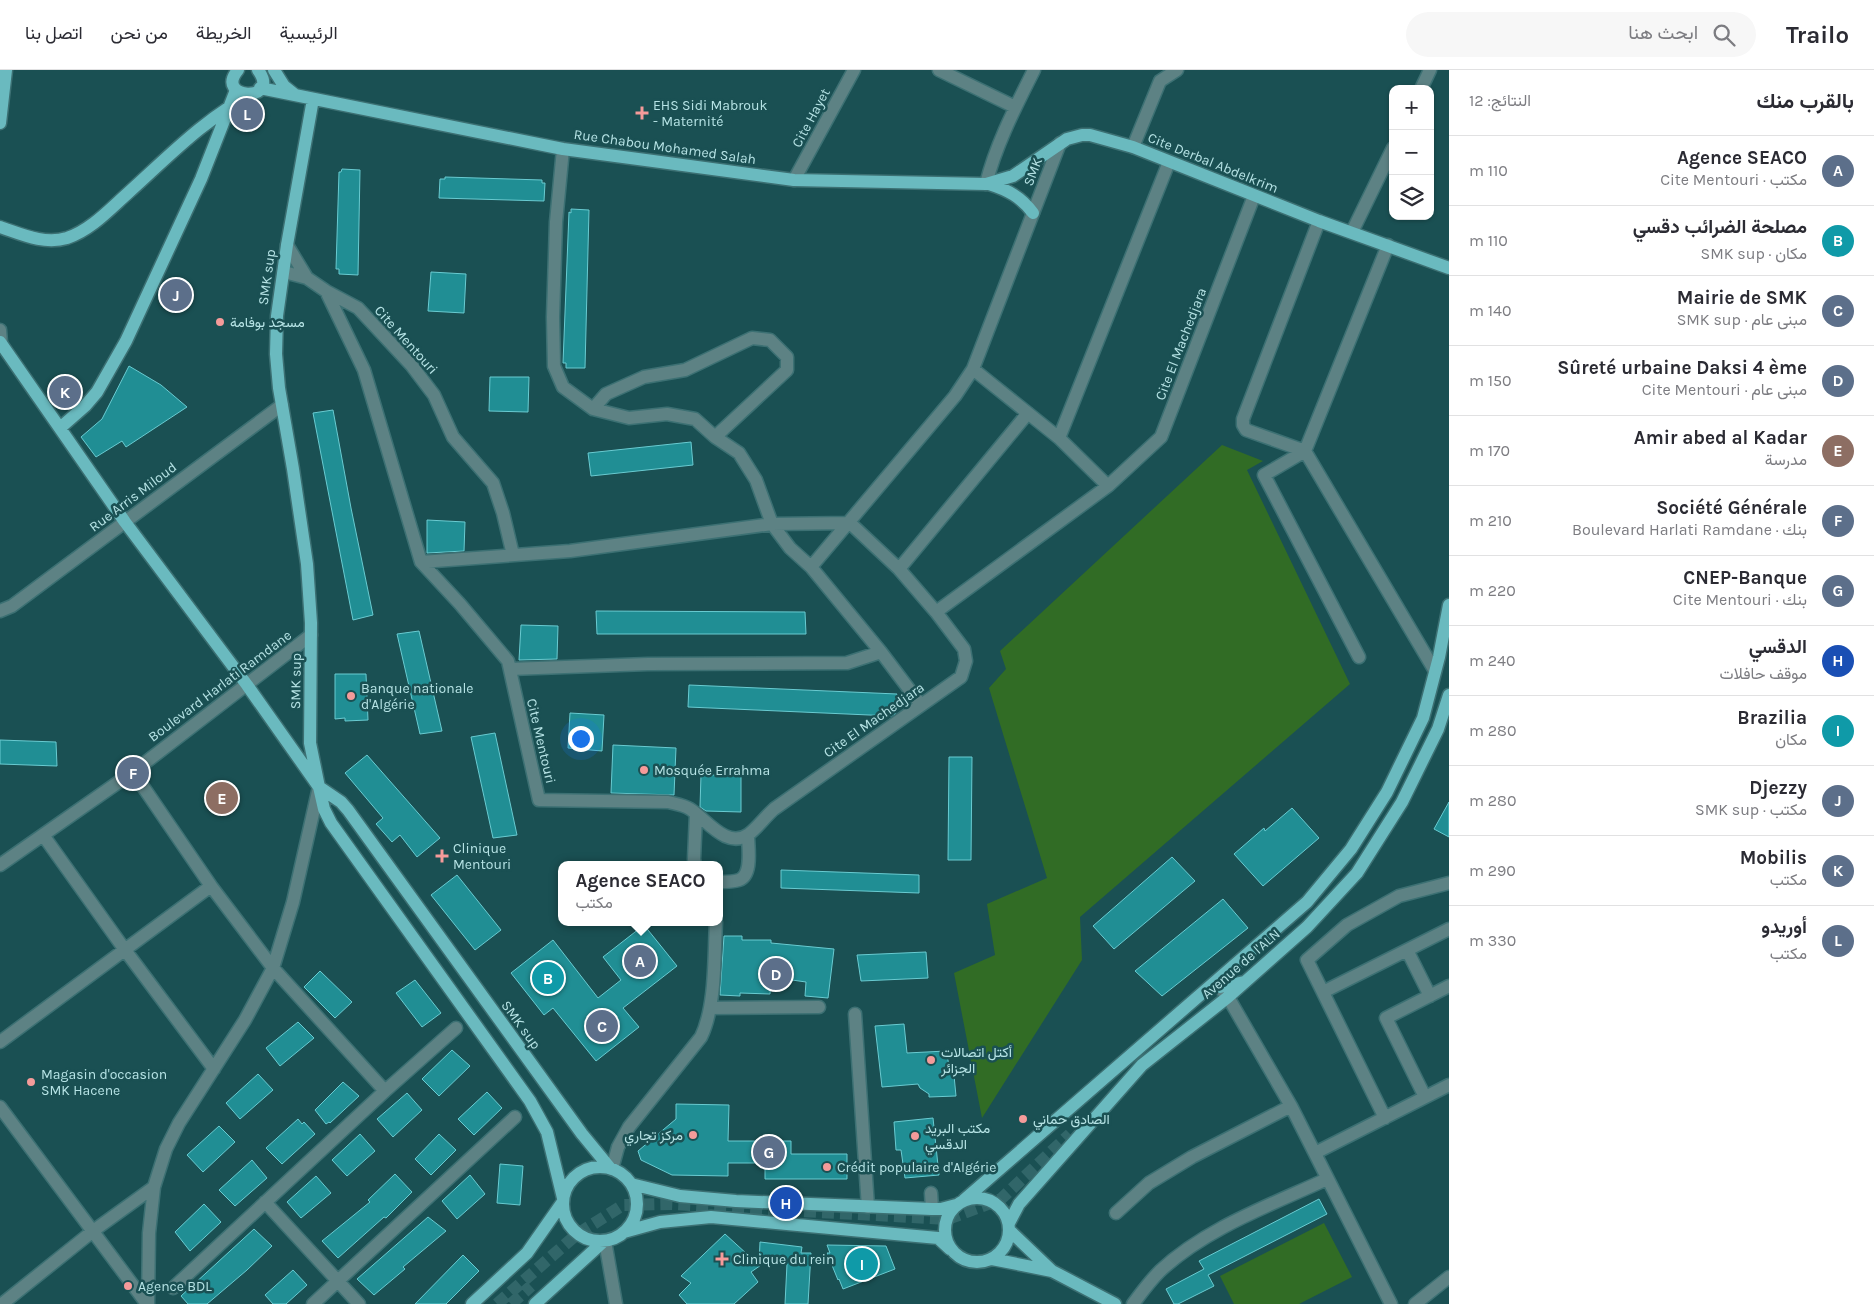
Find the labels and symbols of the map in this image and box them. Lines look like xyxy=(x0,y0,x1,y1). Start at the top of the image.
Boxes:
street label: Cite Hayet xyxy=(788,85,834,151)
pin: L xyxy=(231,95,263,133)
place label: EHS Sidi Mabrouk - Maternité xyxy=(653,97,767,130)
marker: EHS Sidi Mabrouk - Maternité xyxy=(635,106,649,120)
street label: Rue Chabou Mohamed Salah xyxy=(573,126,757,168)
street label: Cite Derbal Abdelkrim xyxy=(1145,129,1281,197)
street label: SMK xyxy=(1020,155,1046,189)
street label: SMK sup xyxy=(255,248,279,306)
pin: J xyxy=(160,276,192,314)
street label: Cite El Machedjara xyxy=(1152,285,1210,403)
street label: Cite Mentouri xyxy=(371,302,441,378)
place label: مسجد بوفامة xyxy=(230,314,305,331)
marker: مسجد بوفامة xyxy=(214,316,226,328)
pin: K xyxy=(49,373,81,411)
street label: Rue Arris Miloud xyxy=(86,459,180,535)
street label: Boulevard Harlati Ramdane xyxy=(145,627,295,745)
street label: SMK sup xyxy=(287,653,305,709)
street label: Cite El Machedjara xyxy=(820,679,928,761)
place label: Banque nationale d'Algérie xyxy=(361,680,474,713)
marker: Banque nationale d'Algérie xyxy=(345,690,357,702)
street label: Cite Mentouri xyxy=(523,697,559,785)
your location xyxy=(568,726,594,752)
pin: F xyxy=(117,754,149,792)
place label: Mosquée Errahma xyxy=(654,762,770,779)
marker: Mosquée Errahma xyxy=(638,764,650,776)
pin: E xyxy=(206,779,238,817)
place label: Clinique Mentouri xyxy=(453,840,511,873)
marker: Clinique Mentouri xyxy=(435,849,449,863)
street label: Avenue de l'ALN xyxy=(1198,925,1284,1003)
pin: A xyxy=(624,942,656,980)
pin: D xyxy=(760,955,792,993)
pin: B xyxy=(532,959,564,997)
street label: SMK sup xyxy=(498,997,544,1053)
pin: C xyxy=(586,1007,618,1045)
place label: أكتل اتصالات الجزائر xyxy=(940,1044,1012,1077)
marker: أكتل اتصالات الجزائر xyxy=(925,1054,937,1066)
place label: Magasin d'occasion SMK Hacene xyxy=(41,1066,167,1099)
marker: Magasin d'occasion SMK Hacene xyxy=(25,1076,37,1088)
place label: الصادق حماني xyxy=(1033,1111,1110,1131)
marker: الصادق حماني xyxy=(1017,1113,1029,1125)
place label: مكتب البريد الدقسي xyxy=(925,1120,990,1156)
place label: مركز تجاري xyxy=(624,1127,683,1147)
marker: مركز تجاري xyxy=(687,1129,699,1141)
marker: مكتب البريد الدقسي xyxy=(909,1130,921,1142)
pin: G xyxy=(753,1133,785,1171)
place label: Crédit populaire d'Algérie xyxy=(837,1159,996,1176)
marker: Crédit populaire d'Algérie xyxy=(821,1161,833,1173)
pin: H xyxy=(770,1184,802,1222)
pin: I xyxy=(846,1245,878,1283)
place label: Clinique du rein xyxy=(733,1251,834,1268)
marker: Clinique du rein xyxy=(715,1252,729,1266)
place label: Agence BDL xyxy=(138,1278,212,1295)
marker: Agence BDL xyxy=(122,1280,134,1292)

